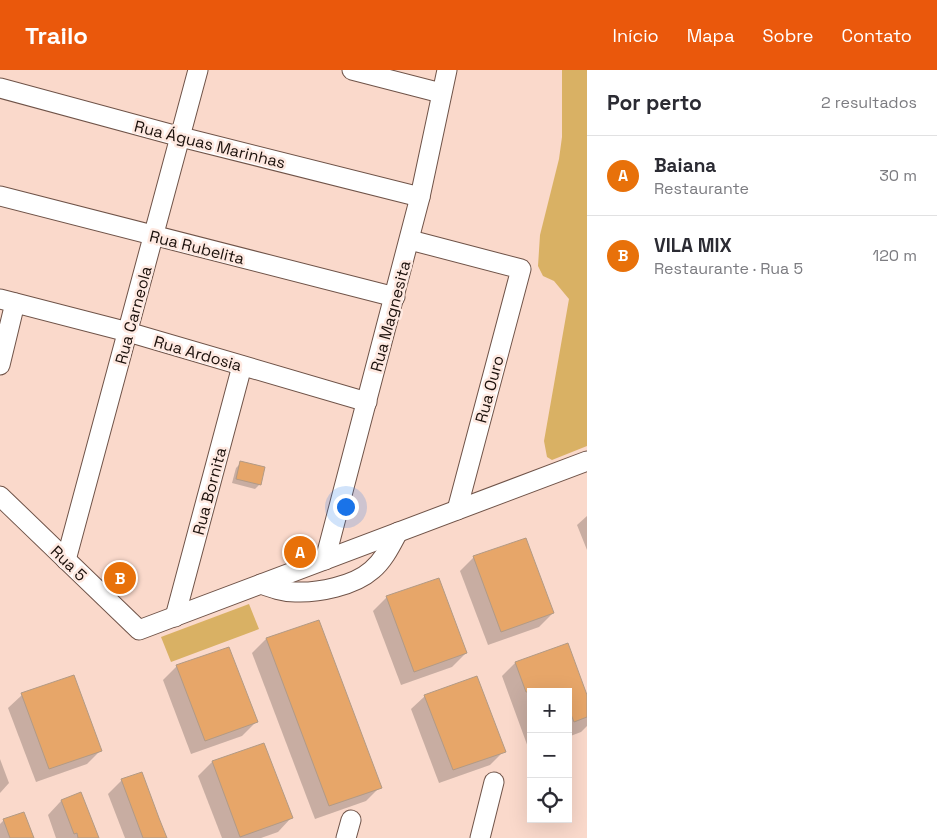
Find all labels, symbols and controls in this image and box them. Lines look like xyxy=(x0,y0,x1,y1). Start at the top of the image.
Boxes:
text: Trailo xyxy=(25,20,88,51)
text: Início xyxy=(613,24,659,47)
text: Mapa xyxy=(687,24,735,47)
text: Sobre xyxy=(763,24,813,47)
text: Contato xyxy=(841,24,912,47)
text: Por perto xyxy=(607,89,702,116)
text: 2 resultados xyxy=(821,92,917,113)
street label: Rua Águas Marinhas xyxy=(132,116,288,173)
text: Baiana xyxy=(654,153,716,178)
text: A xyxy=(618,165,628,186)
text: 30 m xyxy=(879,165,917,186)
text: Restaurante xyxy=(654,178,749,199)
street label: Rua Rubelita xyxy=(147,226,247,269)
text: VILA MIX xyxy=(654,233,732,258)
text: B xyxy=(618,245,628,266)
text: 120 m xyxy=(873,245,917,266)
street label: Rua Magnesita xyxy=(366,258,415,374)
text: Restaurante · Rua 5 xyxy=(654,258,803,279)
street label: Rua Carneola xyxy=(110,264,157,367)
street label: Rua Ardosia xyxy=(151,331,244,376)
street label: Rua Ouro xyxy=(470,353,509,425)
street label: Rua Bornita xyxy=(188,445,231,537)
your location xyxy=(333,494,359,520)
pin: A xyxy=(284,533,316,571)
street label: Rua 5 xyxy=(46,541,91,586)
pin: B xyxy=(104,559,136,597)
map controls xyxy=(527,688,572,823)
button: + xyxy=(527,688,572,733)
button: − xyxy=(527,733,572,778)
button: locate xyxy=(527,778,572,823)

